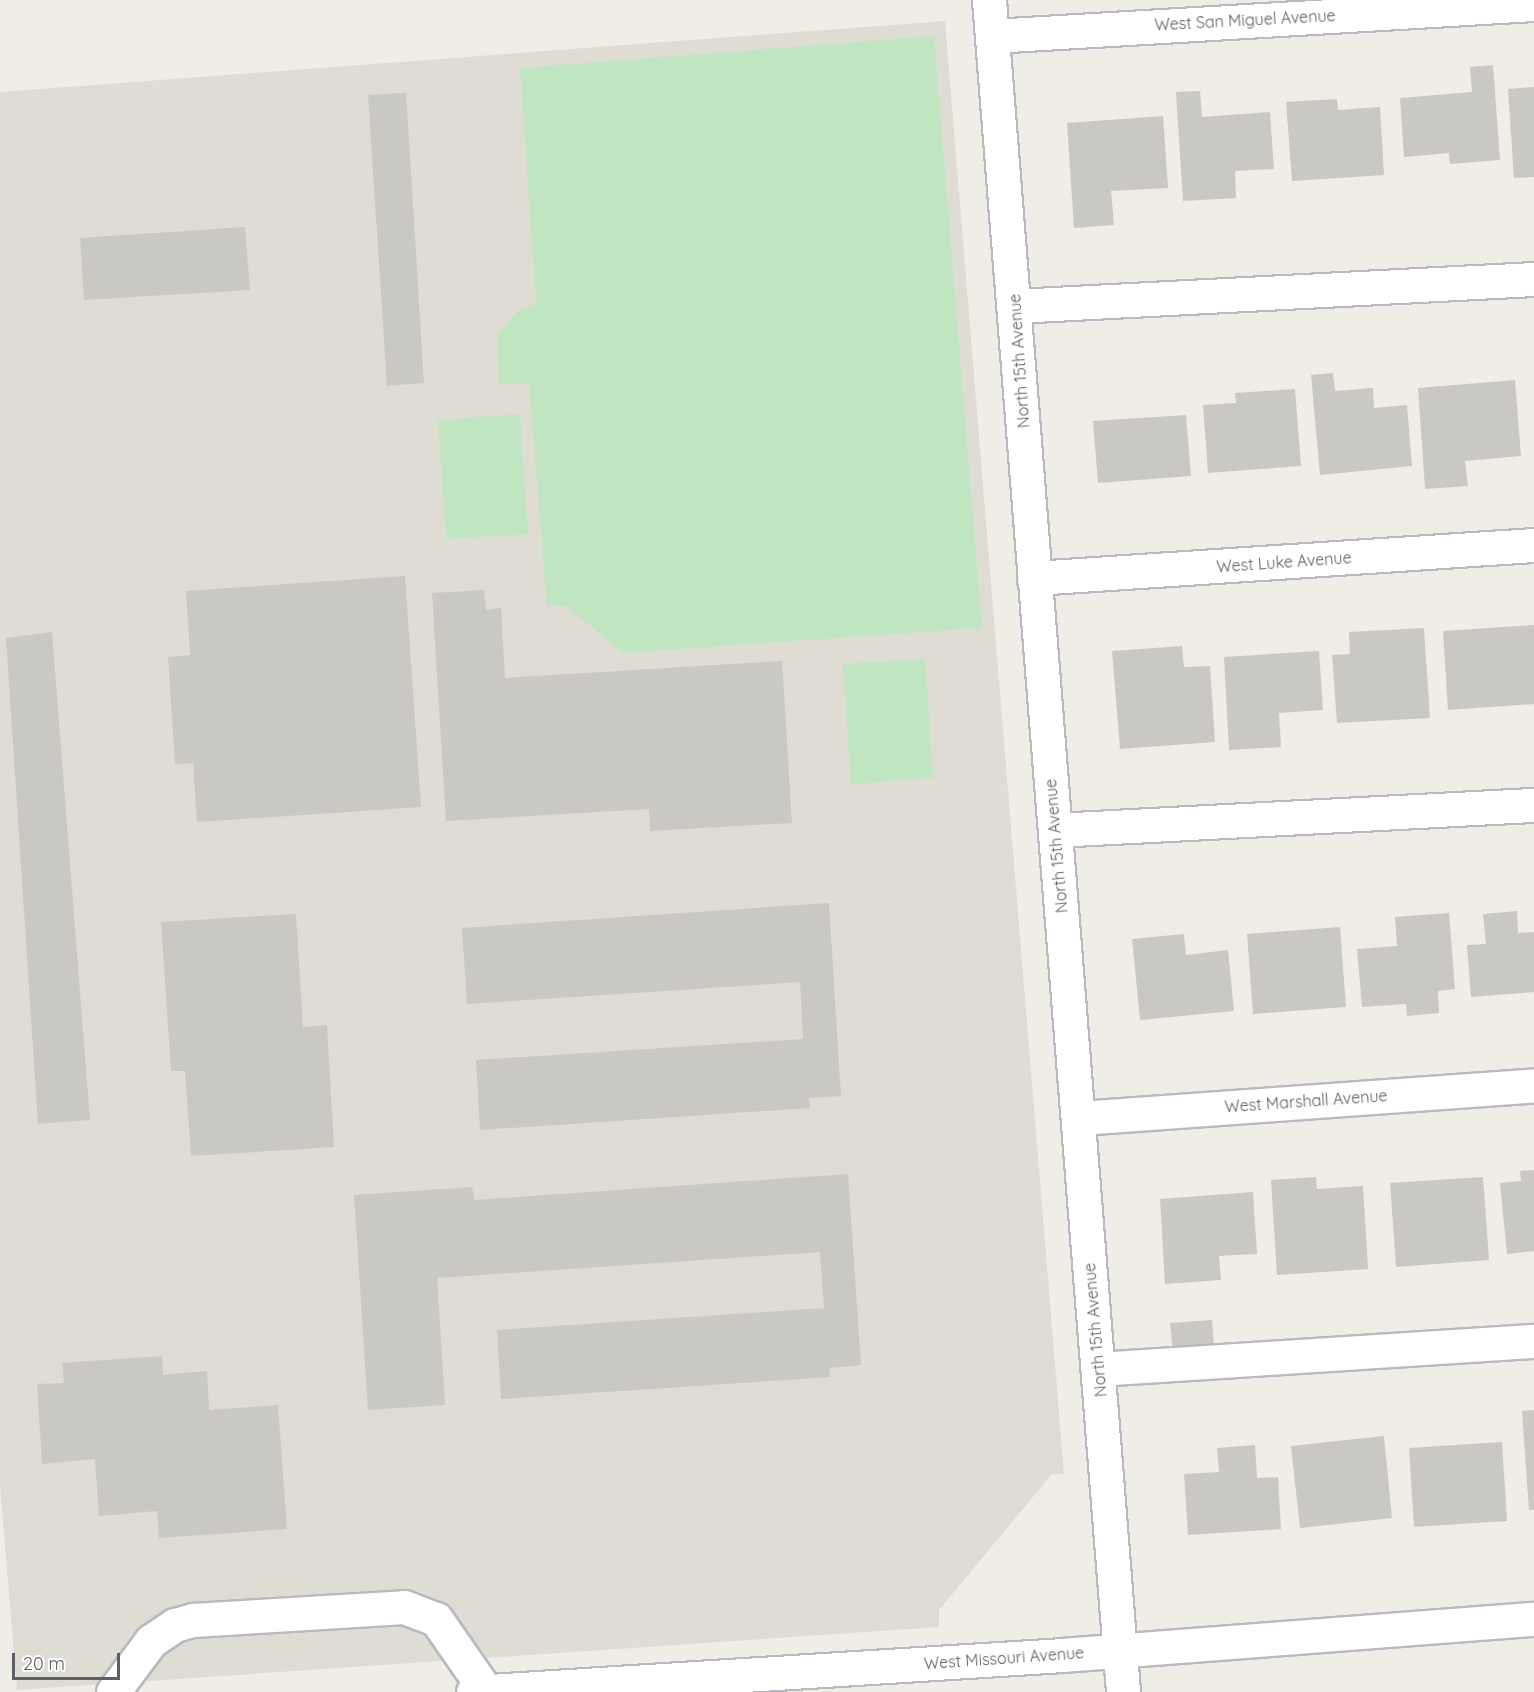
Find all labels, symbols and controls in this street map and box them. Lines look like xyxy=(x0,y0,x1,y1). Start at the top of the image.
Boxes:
street label: West San Miguel Avenue xyxy=(1154,6,1336,34)
street label: North 15th Avenue xyxy=(1005,293,1033,429)
street label: West Luke Avenue xyxy=(1216,548,1352,576)
street label: North 15th Avenue xyxy=(1041,778,1071,914)
street label: West Marshall Avenue xyxy=(1224,1086,1388,1116)
street label: North 15th Avenue xyxy=(1080,1262,1110,1398)
scale bar xyxy=(15,1641,123,1679)
street label: West Missouri Avenue xyxy=(923,1643,1085,1673)
text: 20 m xyxy=(23,1652,65,1675)

